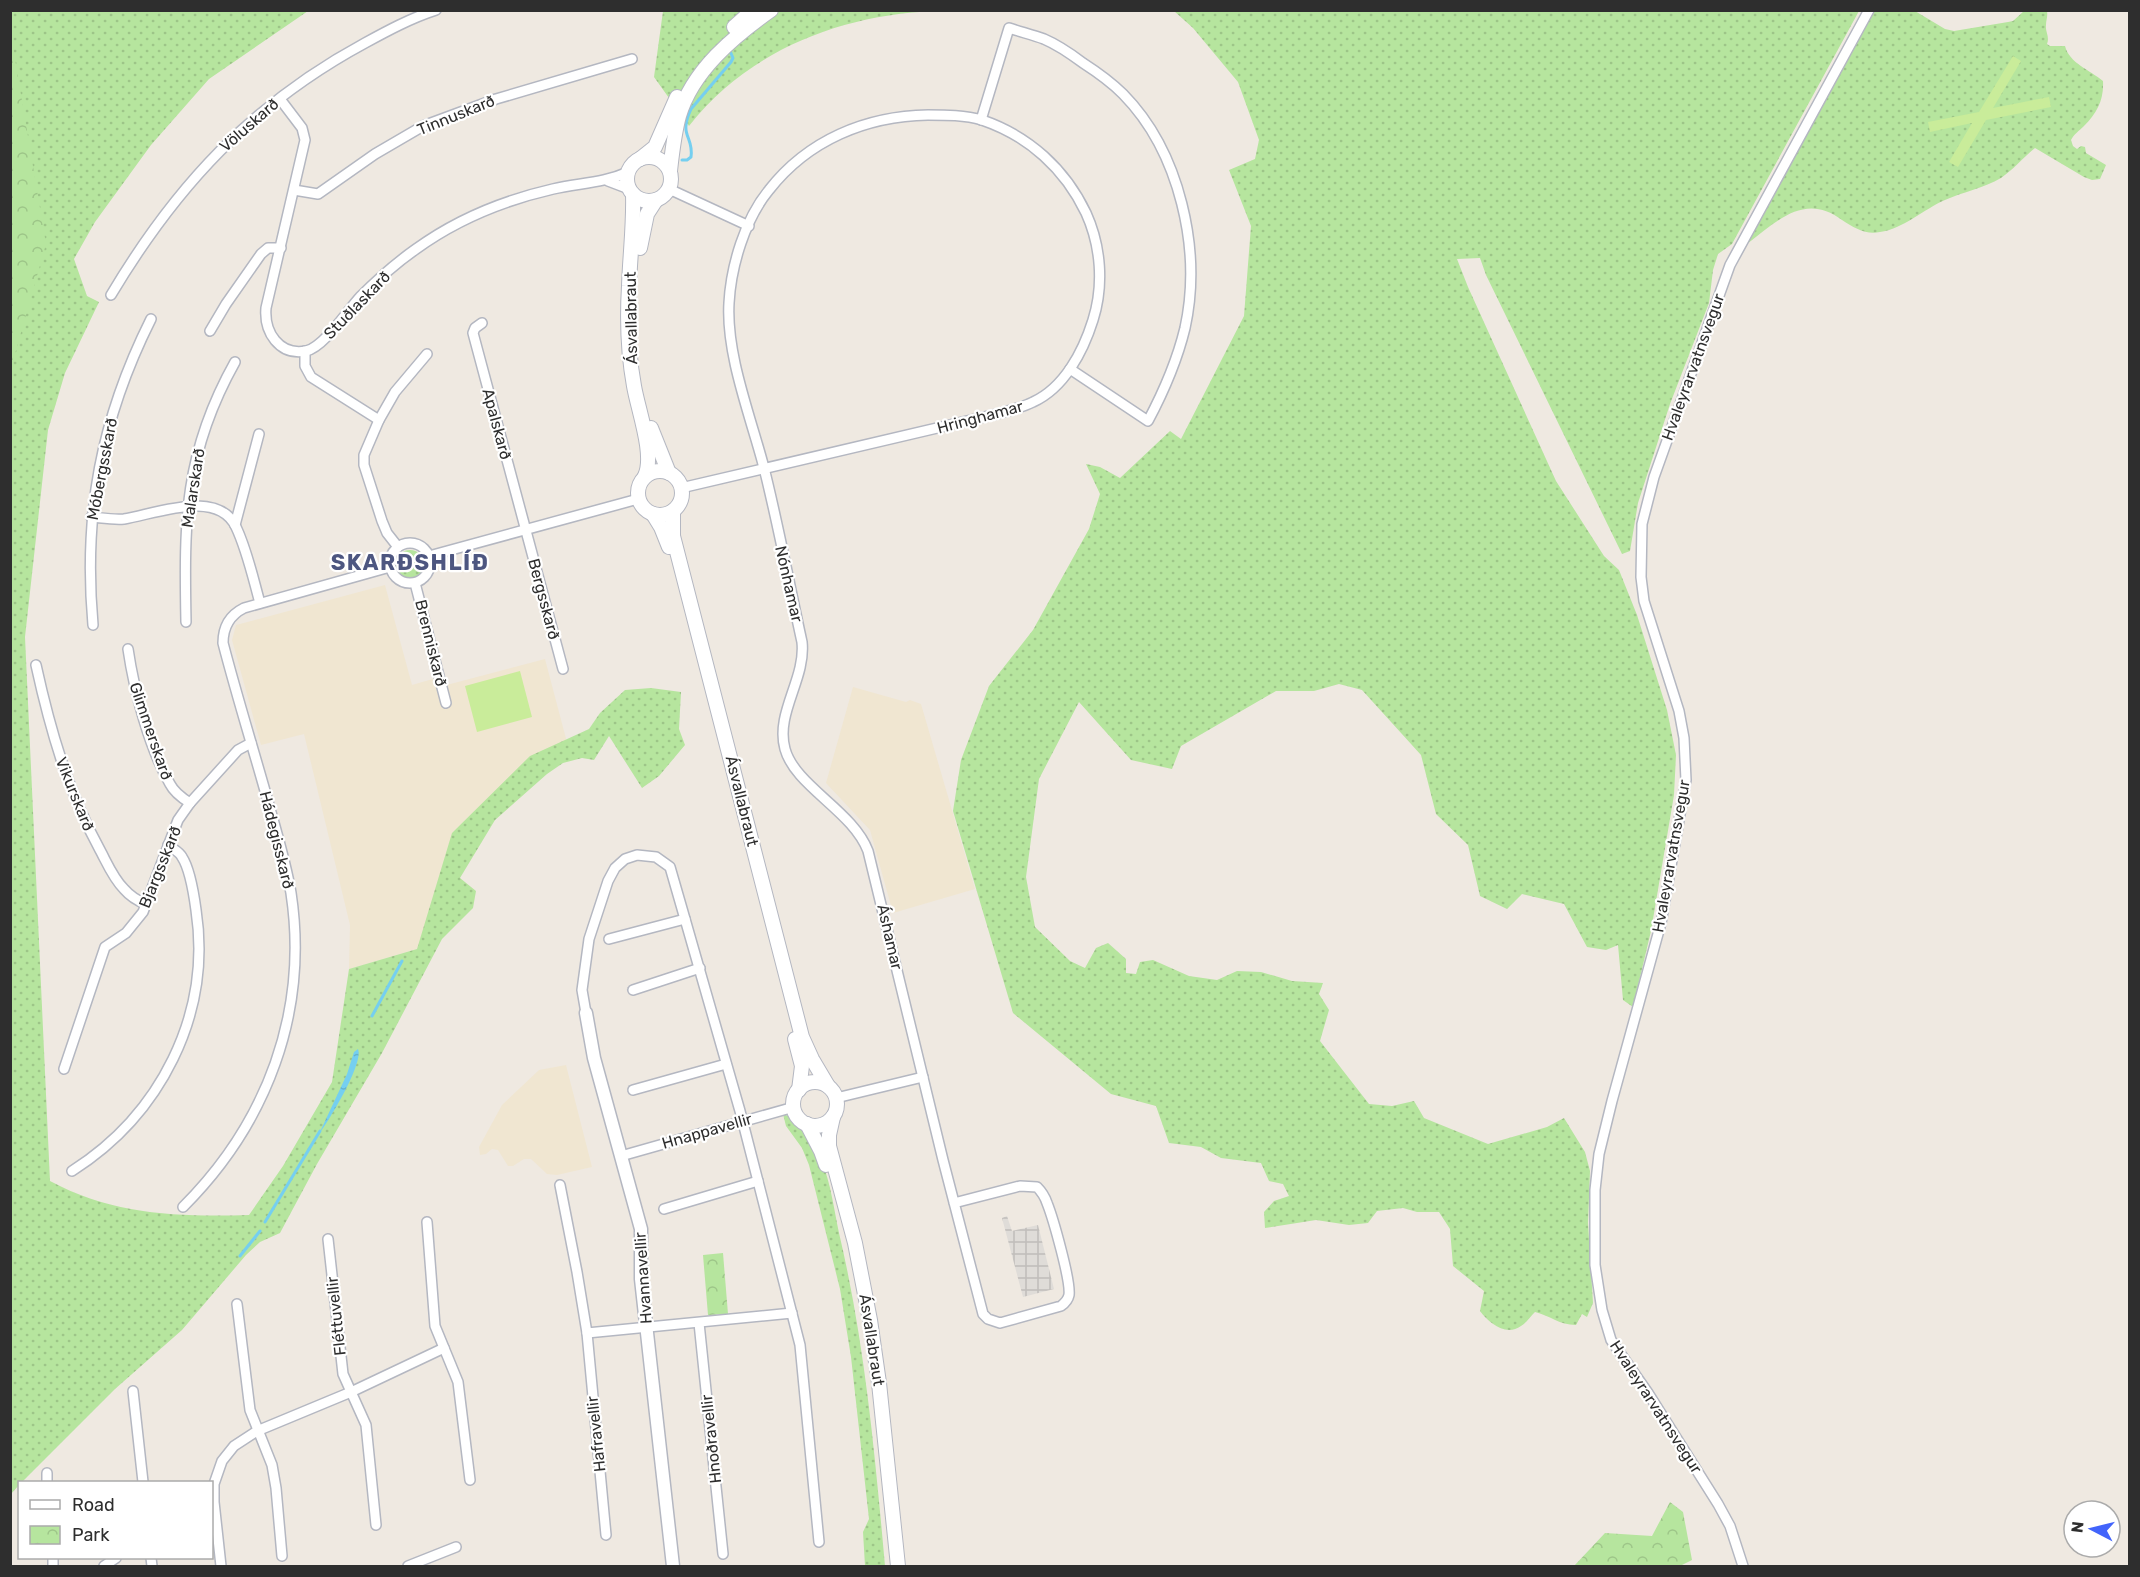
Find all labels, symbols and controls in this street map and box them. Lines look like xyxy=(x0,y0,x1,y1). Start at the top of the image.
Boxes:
street label: Tinnuskarð xyxy=(414,91,498,139)
street label: Völuskarð xyxy=(216,94,282,156)
street label: Stuðlaskarð xyxy=(320,267,394,343)
street label: Ásvallabraut xyxy=(621,271,641,365)
street label: Hvaleyrarvatnsvegur xyxy=(1658,291,1728,443)
street label: Apalskarð xyxy=(478,386,516,462)
street label: Hringhamar xyxy=(935,396,1025,438)
street label: Móbergsskarð xyxy=(83,416,121,522)
street label: Malarskarð xyxy=(177,447,209,529)
street label: Nónhamar xyxy=(771,544,807,624)
district label: SKARÐSHLÍÐ xyxy=(331,549,489,576)
street label: Bergsskarð xyxy=(524,556,564,642)
street label: Brenniskarð xyxy=(411,598,451,688)
street label: Glimmerskarð xyxy=(125,680,177,782)
street label: Vikurskarð xyxy=(52,754,98,834)
street label: Ásvallabraut xyxy=(722,754,762,848)
street label: Hvaleyrarvatnsvegur xyxy=(1648,778,1694,934)
street label: Hádegisskarð xyxy=(256,789,298,891)
street label: Bjargsskarð xyxy=(135,823,185,911)
street label: Áshamar xyxy=(873,902,907,972)
street label: Hnappavellir xyxy=(660,1109,754,1153)
street label: Hvannavellir xyxy=(630,1231,656,1325)
street label: Fléttuvellir xyxy=(322,1275,350,1357)
street label: Ásvallabraut xyxy=(855,1293,889,1387)
street label: Hvaleyrarvatnsvegur xyxy=(1606,1337,1706,1477)
street label: Hnoðravellir xyxy=(697,1394,725,1484)
street label: Hafravellir xyxy=(583,1395,609,1473)
legend xyxy=(18,1481,213,1559)
text: Road xyxy=(72,1494,115,1516)
north arrow xyxy=(2062,1499,2122,1559)
text: N xyxy=(2067,1520,2088,1534)
text: Park xyxy=(72,1524,110,1546)

